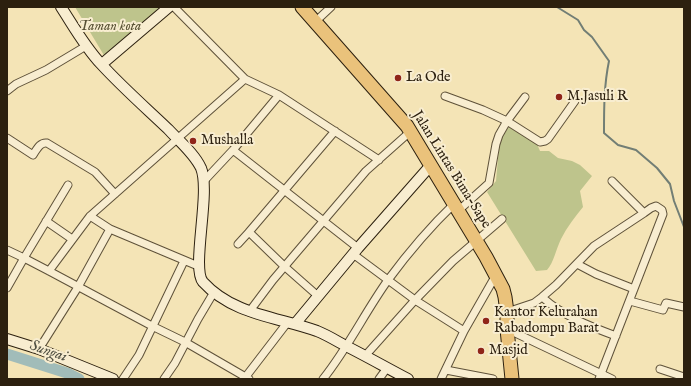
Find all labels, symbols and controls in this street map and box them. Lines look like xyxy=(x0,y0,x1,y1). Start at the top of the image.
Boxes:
park label: Taman kota xyxy=(79,19,141,35)
place label: La Ode xyxy=(406,70,451,86)
marker: La Ode xyxy=(393,73,403,83)
place label: M.Jasuli R xyxy=(567,89,628,105)
marker: M.Jasuli R xyxy=(554,92,564,102)
street label: Jalan Lintas Bima-Sape xyxy=(408,108,494,232)
place label: Mushalla xyxy=(201,133,253,149)
marker: Mushalla xyxy=(188,136,198,146)
place label: Kantor Kelurahan Rabadompu Barat xyxy=(494,305,599,338)
marker: Kantor Kelurahan Rabadompu Barat xyxy=(481,316,491,326)
water label: Sungai xyxy=(27,337,69,367)
place label: Masjid xyxy=(489,343,528,359)
marker: Masjid xyxy=(476,346,486,356)

